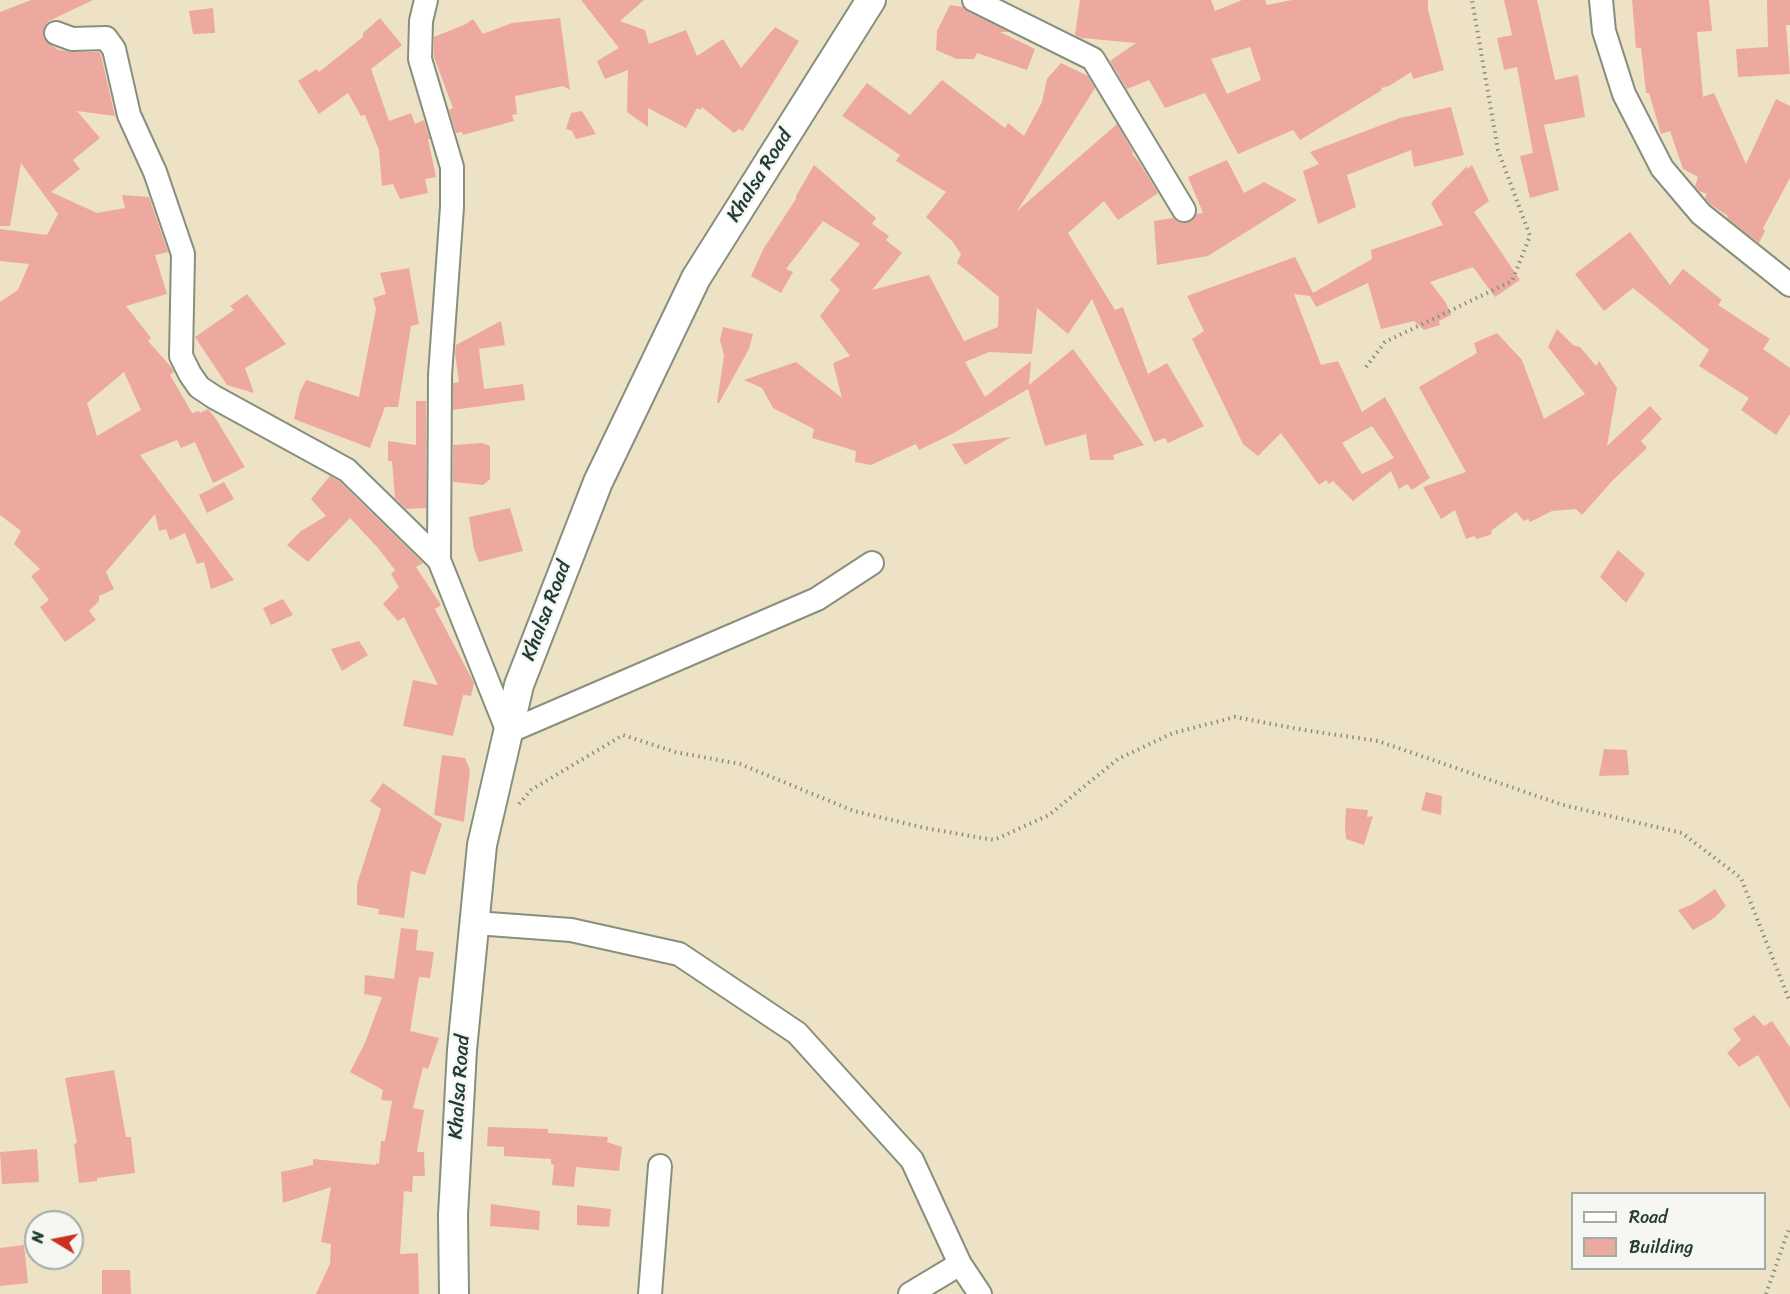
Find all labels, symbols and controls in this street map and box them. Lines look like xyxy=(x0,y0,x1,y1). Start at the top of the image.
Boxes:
street label: Khalsa Road xyxy=(722,125,798,227)
street label: Khalsa Road xyxy=(517,558,577,664)
street label: Khalsa Road xyxy=(444,1034,476,1140)
legend xyxy=(1571,1192,1766,1270)
text: Road xyxy=(1629,1201,1668,1233)
north arrow xyxy=(24,1210,84,1270)
text: N xyxy=(23,1229,53,1245)
text: Building xyxy=(1629,1231,1693,1263)

